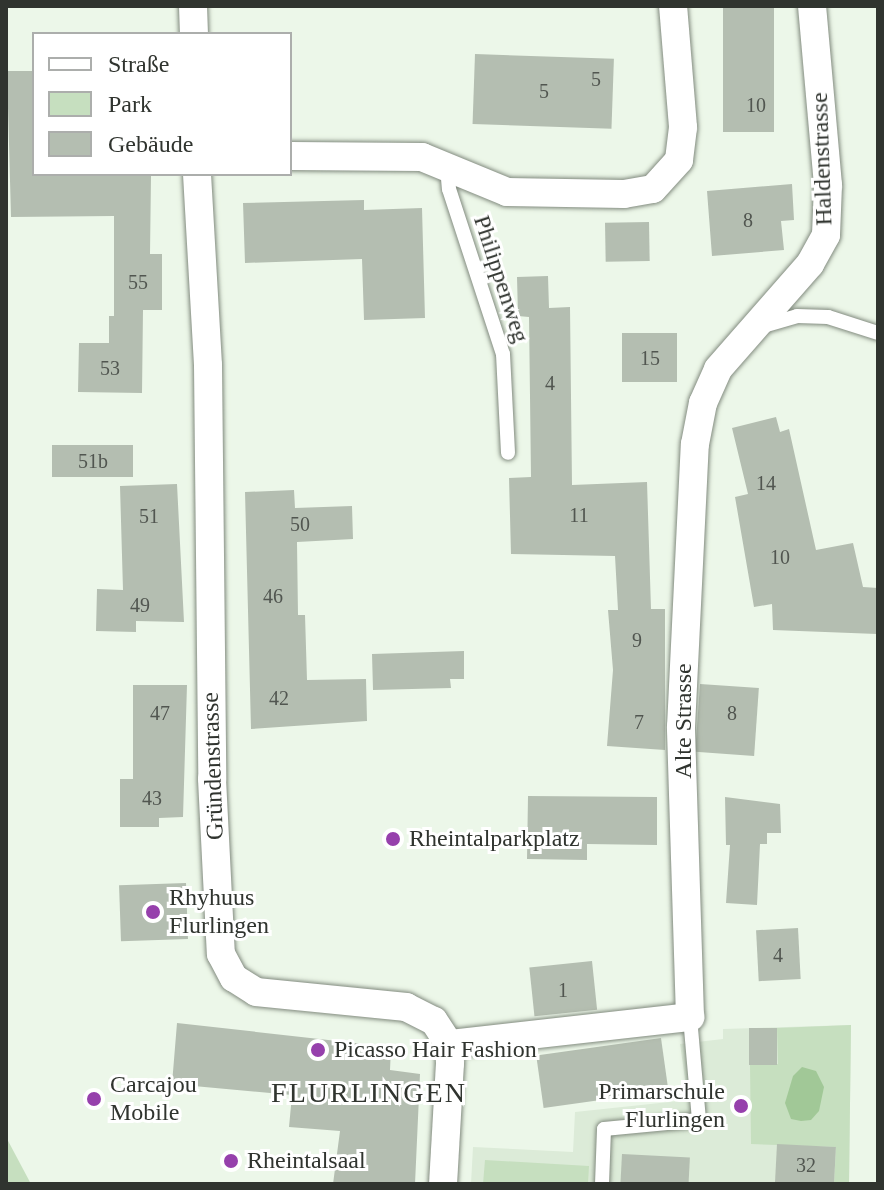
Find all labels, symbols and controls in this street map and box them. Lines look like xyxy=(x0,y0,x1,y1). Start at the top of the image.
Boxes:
legend xyxy=(32,32,292,176)
text: Straße xyxy=(108,51,169,77)
house number: 5 xyxy=(591,67,601,91)
house number: 5 xyxy=(539,79,549,103)
text: Park xyxy=(108,91,152,117)
street label: Haldenstrasse xyxy=(805,92,839,226)
house number: 10 xyxy=(746,93,766,117)
text: Gebäude xyxy=(108,131,193,157)
house number: 8 xyxy=(743,208,753,232)
street label: Philippenweg xyxy=(467,212,535,346)
house number: 55 xyxy=(128,270,148,294)
house number: 15 xyxy=(640,346,660,370)
house number: 53 xyxy=(100,356,120,380)
house number: 4 xyxy=(545,371,555,395)
house number: 51b xyxy=(78,449,108,473)
house number: 14 xyxy=(756,471,776,495)
house number: 11 xyxy=(569,503,589,527)
house number: 51 xyxy=(139,504,159,528)
house number: 50 xyxy=(290,512,310,536)
house number: 10 xyxy=(770,545,790,569)
house number: 46 xyxy=(263,584,283,608)
house number: 49 xyxy=(130,593,150,617)
house number: 9 xyxy=(632,628,642,652)
street label: Alte Strasse xyxy=(670,663,698,779)
house number: 42 xyxy=(269,686,289,710)
street label: Gründenstrasse xyxy=(196,692,230,840)
house number: 47 xyxy=(150,701,170,725)
house number: 8 xyxy=(727,701,737,725)
house number: 7 xyxy=(634,710,644,734)
house number: 43 xyxy=(142,786,162,810)
place label: Rheintalparkplatz xyxy=(409,825,580,853)
marker: Rheintalparkplatz xyxy=(384,830,402,848)
place label: Rhyhuus Flurlingen xyxy=(169,884,269,940)
marker: Rhyhuus Flurlingen xyxy=(144,903,162,921)
house number: 4 xyxy=(773,943,783,967)
house number: 1 xyxy=(558,978,568,1002)
place label: Picasso Hair Fashion xyxy=(334,1036,537,1064)
marker: Picasso Hair Fashion xyxy=(309,1041,327,1059)
place label: Carcajou Mobile xyxy=(110,1071,197,1127)
district label: FLURLINGEN xyxy=(271,1076,467,1110)
place label: Primarschule Flurlingen xyxy=(598,1078,725,1134)
marker: Carcajou Mobile xyxy=(85,1090,103,1108)
marker: Primarschule Flurlingen xyxy=(732,1097,750,1115)
place label: Rheintalsaal xyxy=(247,1147,366,1175)
marker: Rheintalsaal xyxy=(222,1152,240,1170)
house number: 32 xyxy=(796,1153,816,1177)

